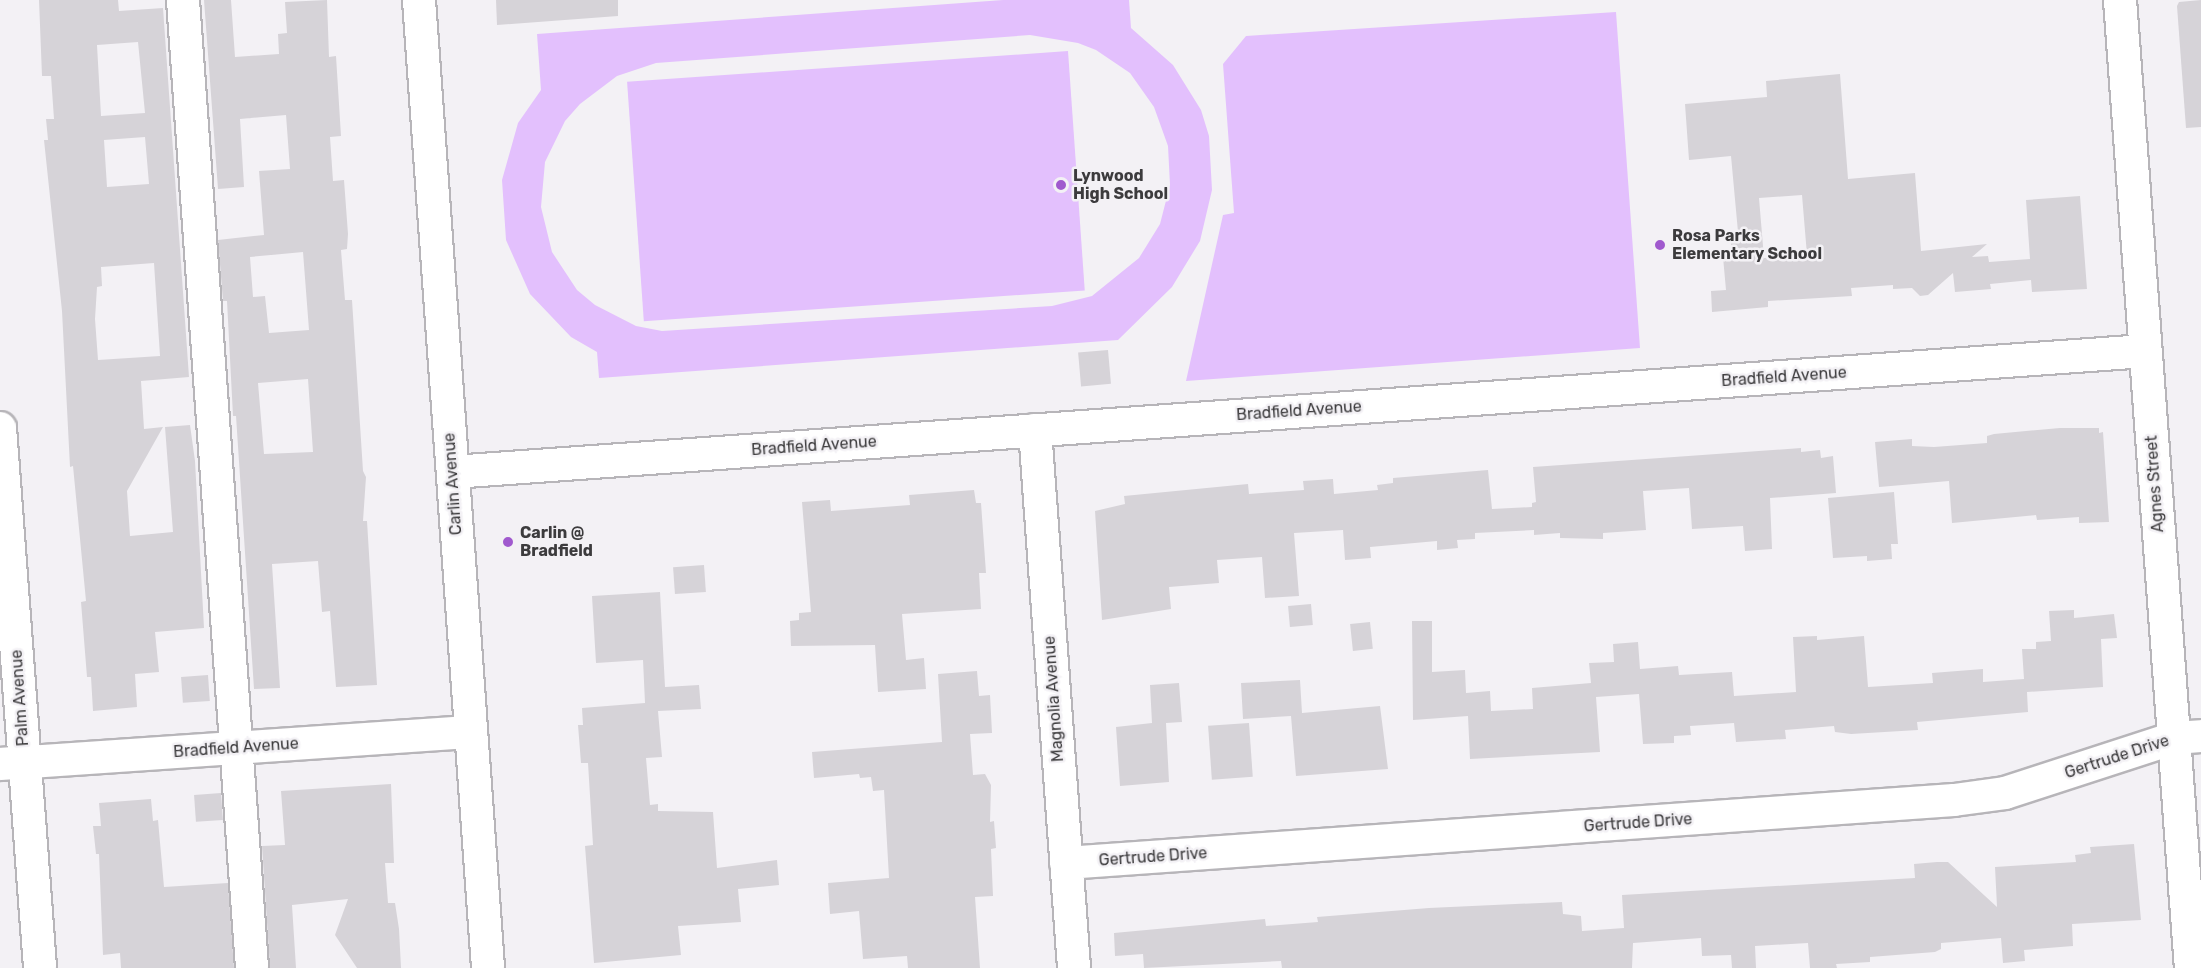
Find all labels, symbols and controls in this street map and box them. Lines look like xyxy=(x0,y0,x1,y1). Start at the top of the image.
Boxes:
place label: Lynwood High School xyxy=(1073,166,1168,204)
marker: Lynwood High School xyxy=(1054,178,1068,192)
place label: Rosa Parks Elementary School xyxy=(1672,226,1822,264)
marker: Rosa Parks Elementary School xyxy=(1653,238,1667,252)
street label: Bradfield Avenue xyxy=(1720,363,1848,391)
street label: Bradfield Avenue xyxy=(1235,397,1363,425)
street label: Carlin Avenue xyxy=(440,432,466,536)
street label: Bradfield Avenue xyxy=(750,432,878,460)
street label: Agnes Street xyxy=(2142,435,2168,533)
place label: Carlin @ Bradfield xyxy=(520,523,593,561)
marker: Carlin @ Bradfield xyxy=(501,535,515,549)
street label: Magnolia Avenue xyxy=(1040,635,1068,763)
street label: Palm Avenue xyxy=(7,649,33,747)
street label: Gertrude Drive xyxy=(2062,731,2172,783)
street label: Bradfield Avenue xyxy=(172,734,300,762)
street label: Gertrude Drive xyxy=(1583,810,1693,836)
street label: Gertrude Drive xyxy=(1098,844,1208,870)

